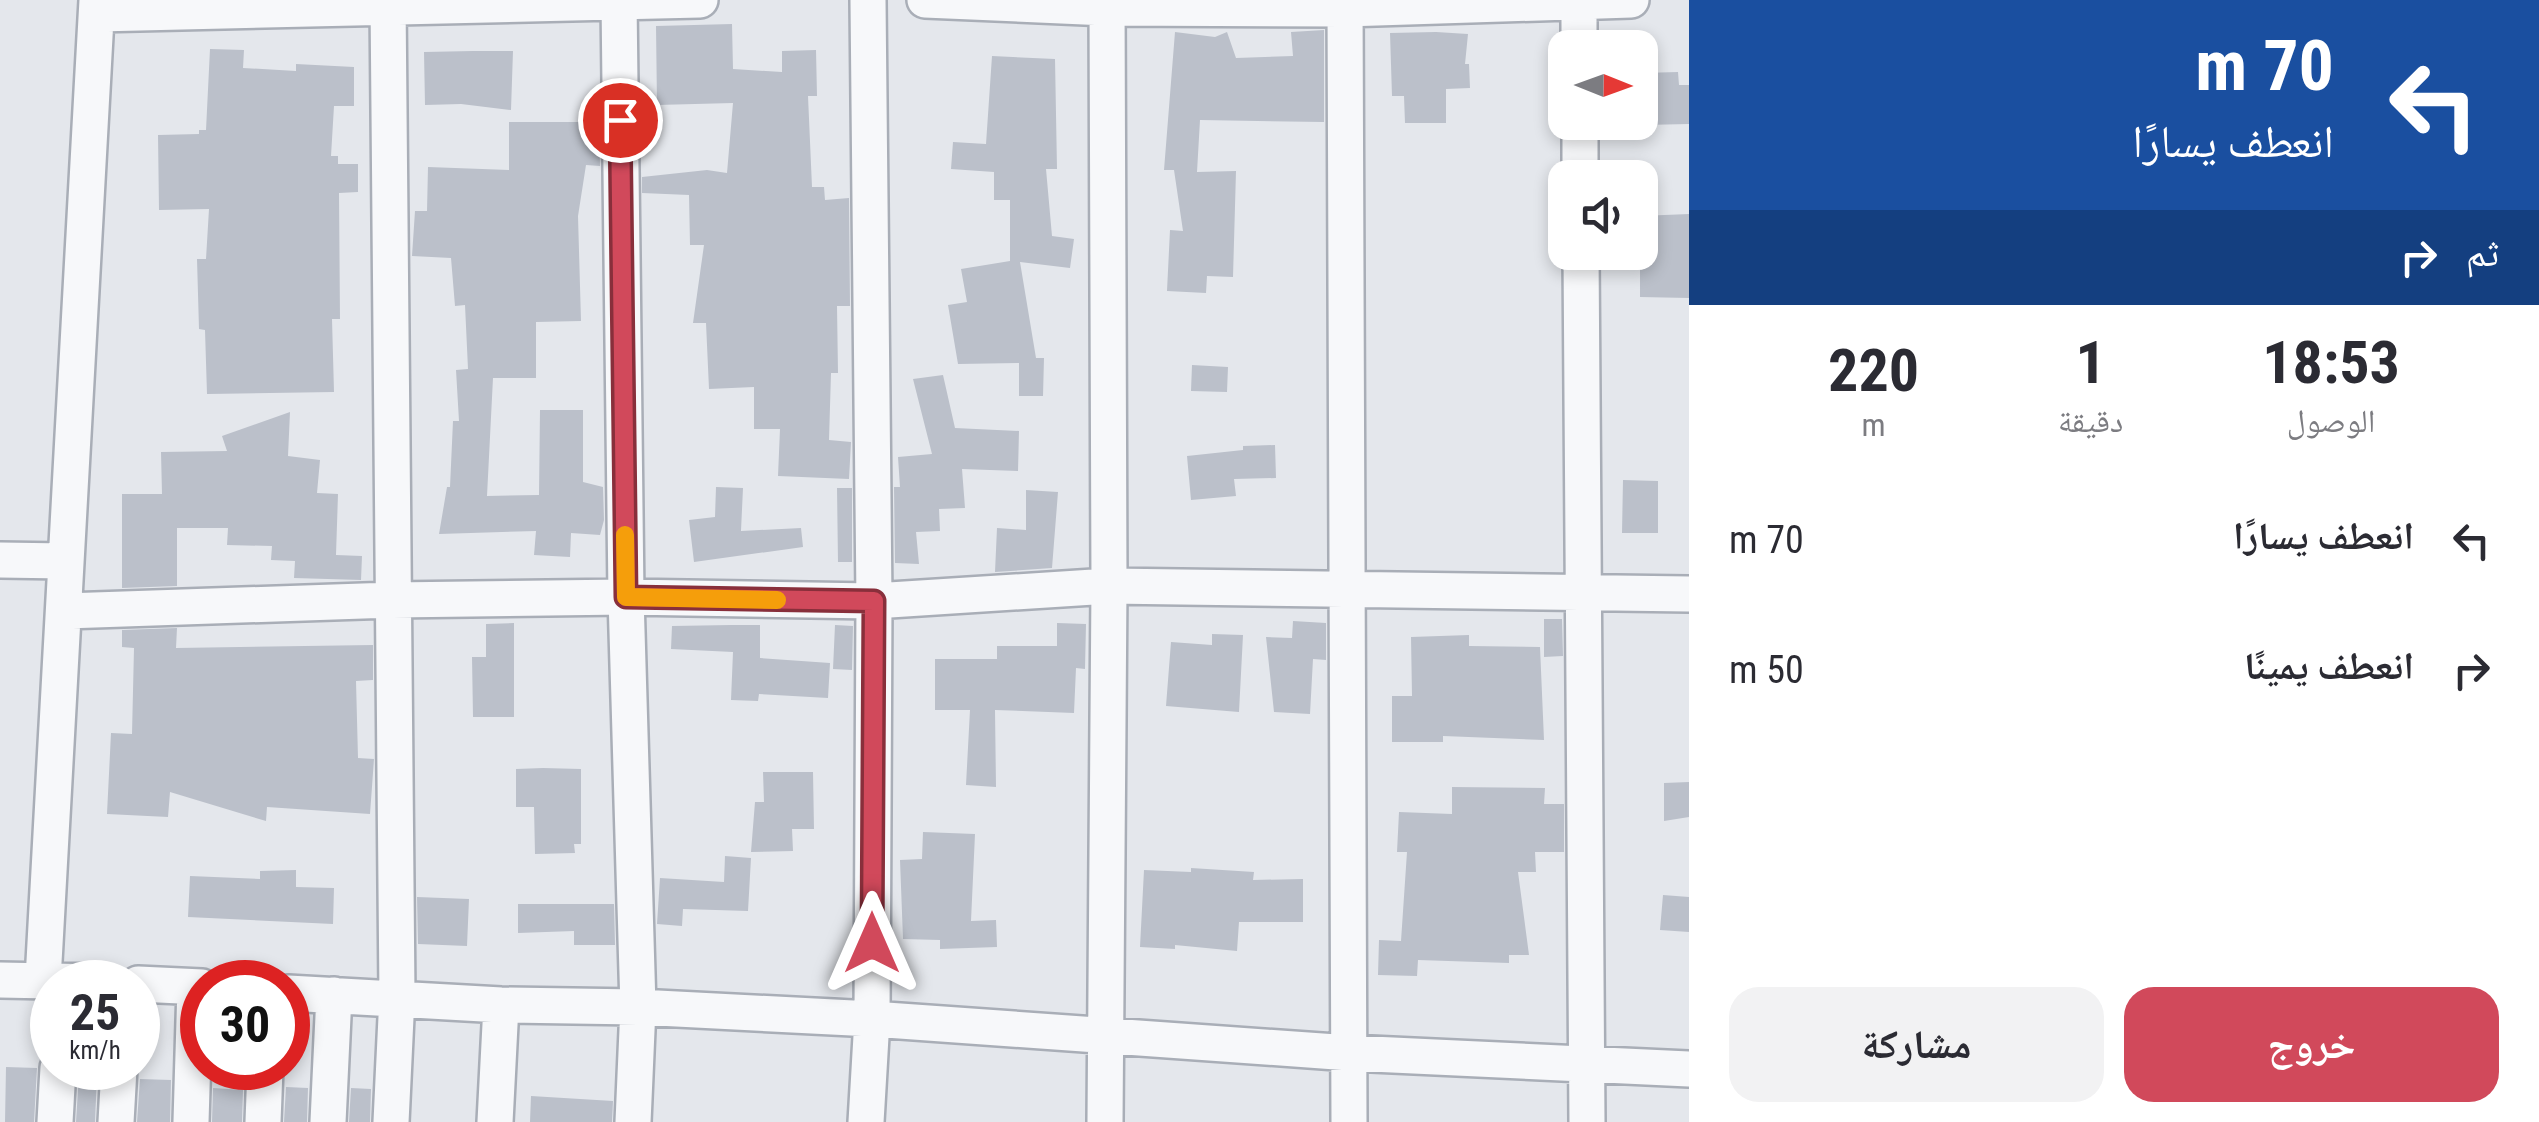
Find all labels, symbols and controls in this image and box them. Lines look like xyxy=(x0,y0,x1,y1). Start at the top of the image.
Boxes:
text: 70 m xyxy=(2195,25,2334,107)
north arrow xyxy=(1548,30,1658,140)
map controls xyxy=(1548,30,1658,270)
icon: left xyxy=(2369,40,2499,170)
pin xyxy=(578,78,663,163)
icon: arrive xyxy=(593,93,648,148)
text: انعطف يسارًا xyxy=(2132,115,2334,168)
button: sound xyxy=(1548,160,1658,270)
icon: right xyxy=(2391,230,2446,285)
text: ثم xyxy=(2466,231,2499,275)
text: 1 xyxy=(2075,327,2106,398)
text: 18:53 xyxy=(2262,327,2400,398)
text: 220 xyxy=(1828,335,1919,406)
text: دقيقة xyxy=(2058,402,2123,440)
text: الوصول xyxy=(2287,402,2375,440)
text: m xyxy=(1862,406,1886,444)
icon: left xyxy=(2444,513,2499,568)
text: انعطف يسارًا xyxy=(2233,514,2414,558)
text: 70 m xyxy=(1729,518,1804,562)
icon: right xyxy=(2444,643,2499,698)
text: انعطف يمينًا xyxy=(2244,644,2414,688)
text: 50 m xyxy=(1729,648,1804,692)
position arrow xyxy=(820,891,924,995)
speed limit sign: 30 xyxy=(180,960,310,1090)
text: 25 xyxy=(70,984,120,1042)
button: مشاركة xyxy=(1729,987,2104,1102)
button: خروج xyxy=(2124,987,2499,1102)
text: km/h xyxy=(69,1036,121,1065)

